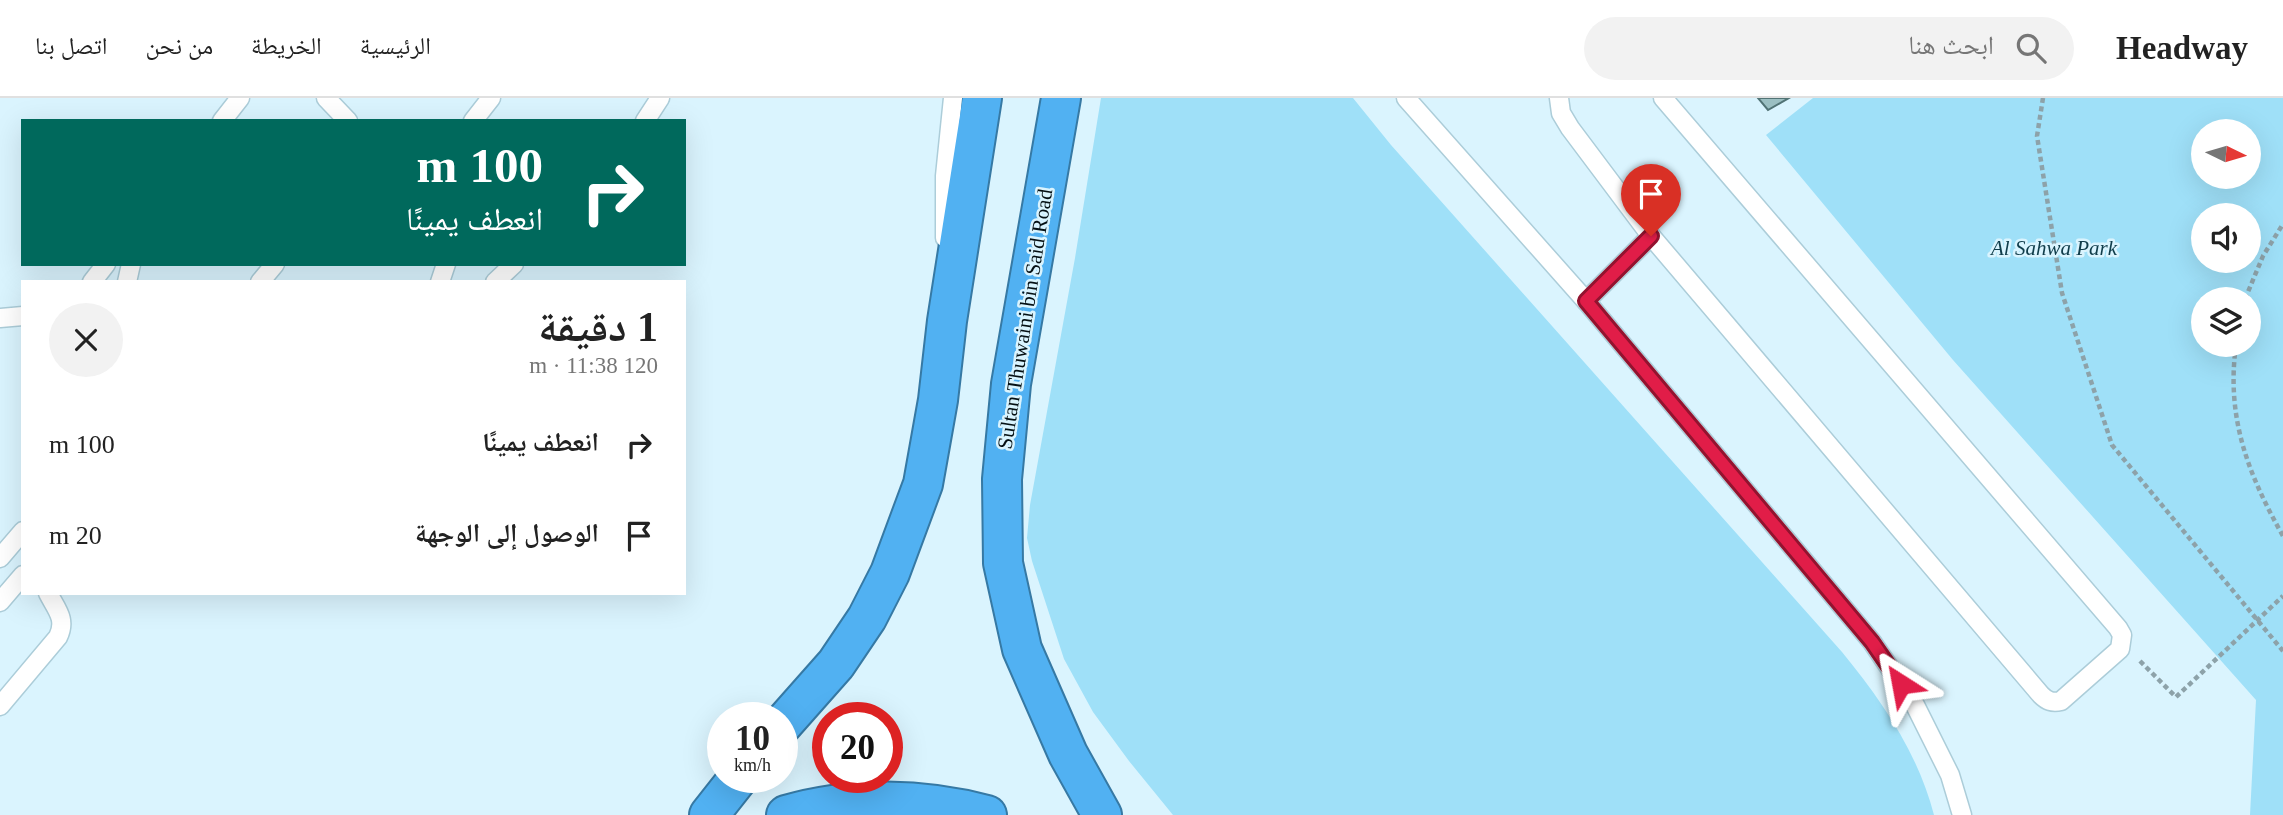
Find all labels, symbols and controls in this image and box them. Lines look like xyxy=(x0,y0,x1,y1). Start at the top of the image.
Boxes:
search box xyxy=(1584,17,2074,80)
icon: search xyxy=(2012,29,2050,67)
text: Headway xyxy=(2116,30,2248,66)
text: ابحث هنا xyxy=(1908,31,1994,60)
text: اتصل بنا xyxy=(35,33,107,59)
text: من نحن xyxy=(145,33,213,59)
text: الخريطة xyxy=(251,33,322,59)
text: الرئيسية xyxy=(360,33,431,59)
north arrow xyxy=(2191,119,2261,189)
map controls xyxy=(2191,119,2261,357)
text: 100 m xyxy=(416,138,543,193)
icon: right xyxy=(567,147,658,238)
pin xyxy=(1621,164,1681,236)
icon: arrive xyxy=(1632,175,1670,213)
street label: Sultan Thuwaini bin Said Road xyxy=(993,187,1058,451)
text: انعطف يمينًا xyxy=(406,201,543,237)
button: sound xyxy=(2191,203,2261,273)
park label: Al Sahwa Park xyxy=(1989,236,2118,260)
button: layers xyxy=(2191,287,2261,357)
button: close xyxy=(49,303,123,377)
text: 1 دقيقة xyxy=(538,304,658,350)
text: 120 m · 11:38 xyxy=(529,353,658,378)
icon: right xyxy=(620,426,658,464)
text: انعطف يمينًا xyxy=(482,428,599,457)
text: 100 m xyxy=(49,430,115,459)
icon: arrive xyxy=(620,517,658,555)
text: الوصول إلى الوجهة xyxy=(415,519,599,548)
text: 20 m xyxy=(49,521,102,550)
position arrow xyxy=(1864,647,1938,721)
speed limit sign: 20 xyxy=(812,702,903,793)
text: 10 xyxy=(735,719,770,758)
text: km/h xyxy=(734,755,771,775)

